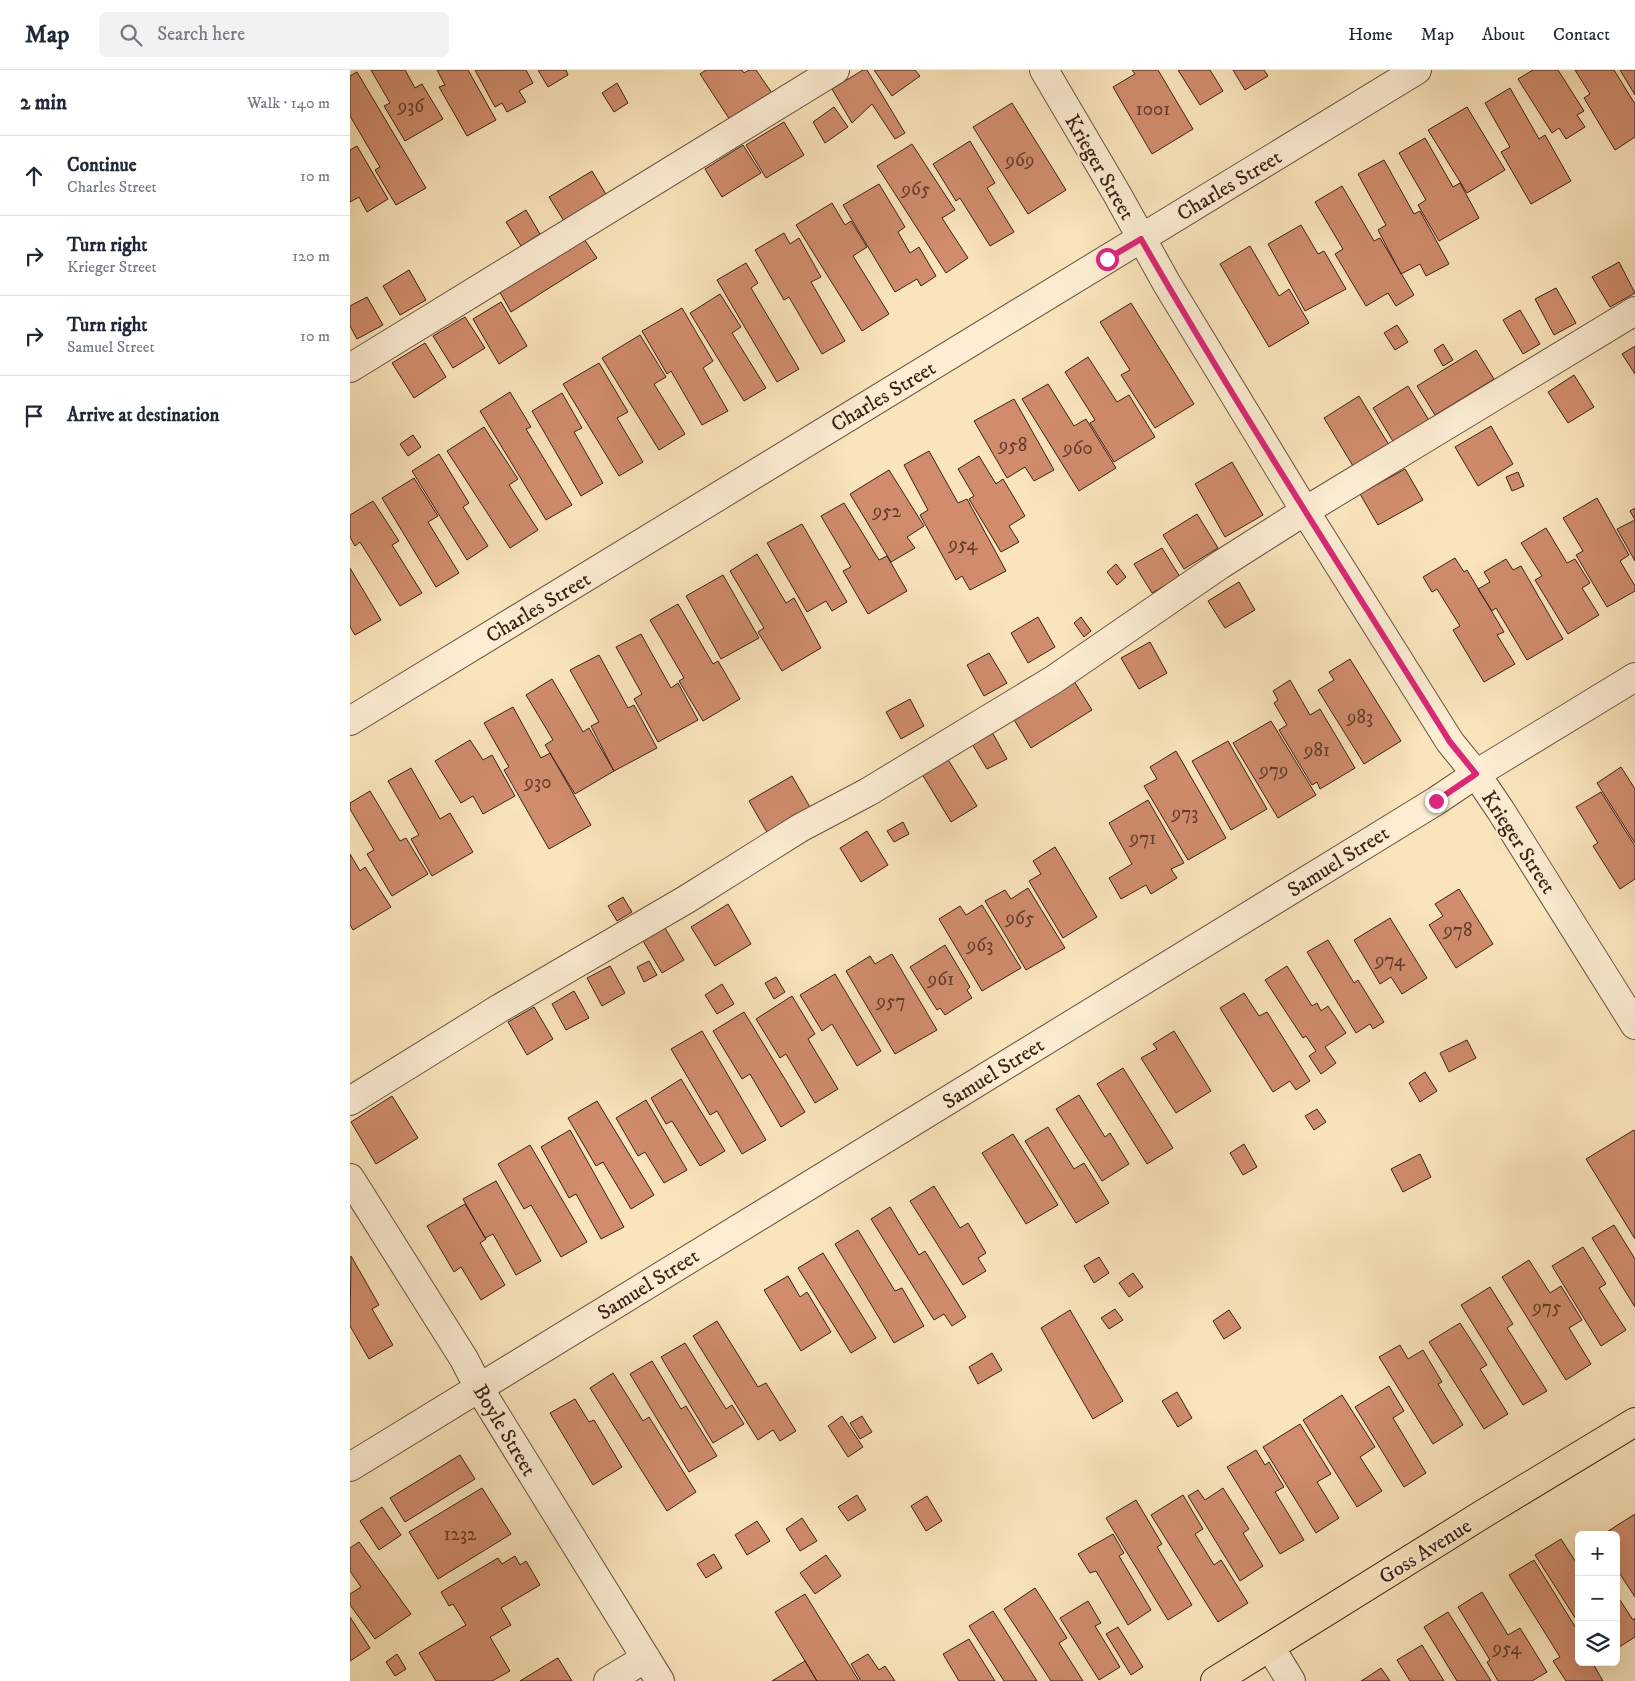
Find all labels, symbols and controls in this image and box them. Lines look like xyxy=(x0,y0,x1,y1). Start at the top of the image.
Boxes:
search box xyxy=(99,12,449,57)
text: Map xyxy=(25,20,69,50)
icon: search xyxy=(117,21,145,49)
text: Search here xyxy=(157,23,245,46)
text: Home xyxy=(1348,24,1393,46)
text: Map xyxy=(1421,24,1454,46)
text: About xyxy=(1482,24,1525,46)
text: Contact xyxy=(1553,24,1610,46)
text: 2 min xyxy=(20,90,67,116)
text: Walk · 140 m xyxy=(247,93,330,113)
house number: 936 xyxy=(397,95,425,118)
house number: 1001 xyxy=(1136,98,1170,121)
street label: Krieger Street xyxy=(1058,110,1140,225)
street label: Charles Street xyxy=(1172,144,1287,227)
house number: 969 xyxy=(1005,149,1034,172)
text: Continue xyxy=(67,154,137,177)
icon: ahead xyxy=(20,162,48,190)
text: 10 m xyxy=(300,166,330,186)
text: Charles Street xyxy=(67,177,157,197)
house number: 965 xyxy=(901,178,931,201)
text: Turn right xyxy=(67,234,147,257)
icon: right xyxy=(20,242,48,270)
text: 120 m xyxy=(292,246,330,266)
route start xyxy=(1096,248,1119,271)
text: Krieger Street xyxy=(67,257,157,277)
text: Turn right xyxy=(67,314,147,337)
icon: right xyxy=(20,322,48,350)
text: 10 m xyxy=(300,326,330,346)
text: Samuel Street xyxy=(67,337,155,357)
street label: Charles Street xyxy=(826,355,941,438)
icon: arrive xyxy=(20,402,48,430)
text: Arrive at destination xyxy=(67,404,219,427)
house number: 958 xyxy=(998,434,1027,457)
house number: 960 xyxy=(1062,437,1093,460)
house number: 952 xyxy=(872,500,902,523)
house number: 954 xyxy=(948,533,978,556)
street label: Charles Street xyxy=(481,566,596,649)
house number: 983 xyxy=(1346,706,1373,729)
house number: 981 xyxy=(1303,739,1330,762)
house number: 979 xyxy=(1259,759,1288,782)
house number: 930 xyxy=(524,771,551,794)
street label: Krieger Street xyxy=(1475,786,1561,899)
route end xyxy=(1425,790,1448,813)
house number: 973 xyxy=(1171,802,1198,825)
street label: Samuel Street xyxy=(1283,820,1394,903)
house number: 971 xyxy=(1129,827,1156,850)
house number: 965 xyxy=(1005,907,1035,930)
house number: 978 xyxy=(1442,919,1473,942)
house number: 963 xyxy=(966,934,993,957)
house number: 974 xyxy=(1374,949,1406,972)
house number: 961 xyxy=(927,968,954,991)
house number: 957 xyxy=(876,990,905,1013)
street label: Samuel Street xyxy=(938,1032,1049,1115)
street label: Samuel Street xyxy=(593,1243,704,1326)
house number: 975 xyxy=(1532,1296,1562,1319)
street label: Boyle Street xyxy=(467,1380,542,1481)
street label: Goss Avenue xyxy=(1375,1513,1477,1590)
house number: 1232 xyxy=(444,1523,477,1546)
map controls xyxy=(1575,1531,1620,1666)
button: + xyxy=(1575,1531,1620,1576)
button: − xyxy=(1575,1576,1620,1621)
button: layers xyxy=(1575,1621,1620,1666)
house number: 954 xyxy=(1492,1637,1522,1660)

